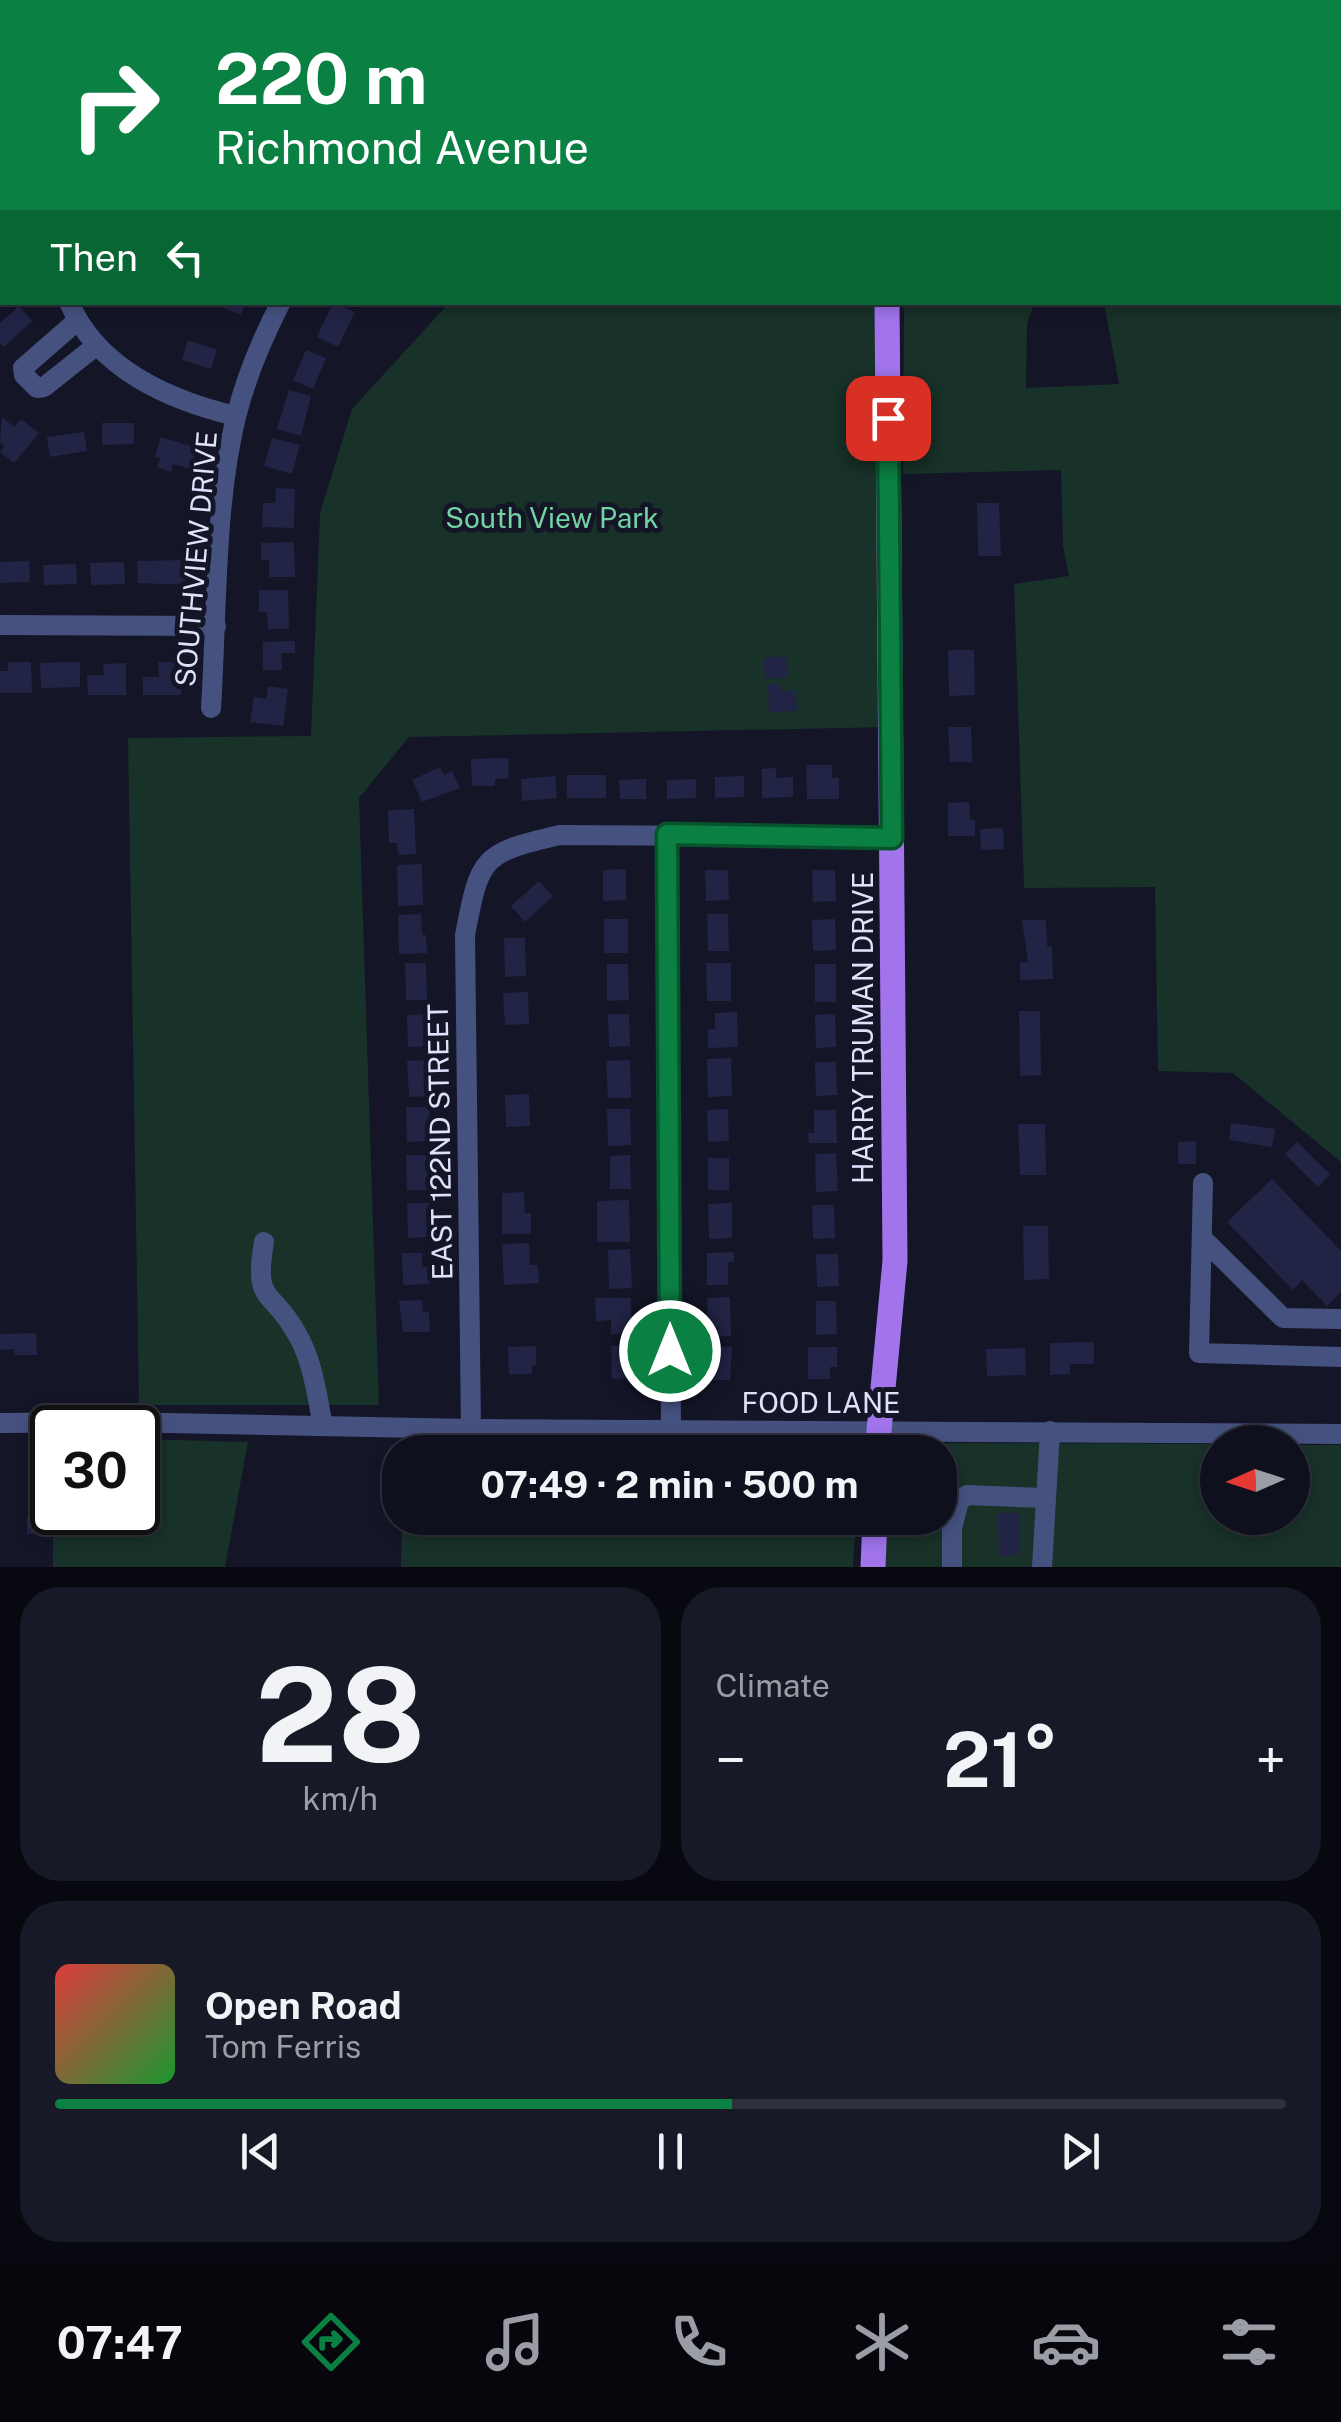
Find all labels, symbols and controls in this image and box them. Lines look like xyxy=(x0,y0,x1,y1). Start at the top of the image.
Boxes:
text: 220 m xyxy=(215,37,428,120)
icon: right xyxy=(50,40,180,170)
text: Richmond Avenue xyxy=(215,121,589,174)
icon: left xyxy=(158,230,213,285)
text: Then xyxy=(50,235,138,280)
pin xyxy=(846,376,931,461)
icon: arrive xyxy=(861,391,916,446)
street label: SOUTHVIEW DRIVE xyxy=(168,430,223,688)
park label: South View Park xyxy=(445,501,659,534)
street label: HARRY TRUMAN DRIVE xyxy=(846,872,879,1184)
street label: EAST 122ND STREET xyxy=(421,1004,458,1280)
position arrow xyxy=(618,1299,722,1403)
street label: FOOD LANE xyxy=(742,1386,900,1419)
speed limit sign: 30 xyxy=(30,1405,160,1535)
north arrow xyxy=(1200,1425,1310,1535)
map controls xyxy=(1200,1425,1310,1535)
text: 07:49 · 2 min · 500 m xyxy=(480,1462,859,1507)
text: 28 xyxy=(255,1639,425,1791)
text: Climate xyxy=(716,1667,830,1704)
text: 21° xyxy=(943,1716,1058,1804)
text: − xyxy=(716,1728,746,1792)
text: + xyxy=(1256,1728,1286,1792)
text: km/h xyxy=(303,1780,378,1817)
text: Open Road xyxy=(205,1983,402,2028)
text: Tom Ferris xyxy=(205,2028,361,2065)
icon: previous xyxy=(233,2124,288,2179)
icon: pause xyxy=(643,2124,698,2179)
icon: next xyxy=(1053,2124,1108,2179)
icon: directions xyxy=(296,2307,366,2377)
icon: music xyxy=(480,2307,550,2377)
icon: phone xyxy=(664,2307,734,2377)
icon: climate xyxy=(847,2307,917,2377)
icon: car xyxy=(1031,2307,1101,2377)
icon: filters xyxy=(1214,2307,1284,2377)
text: 07:47 xyxy=(57,2316,183,2369)

